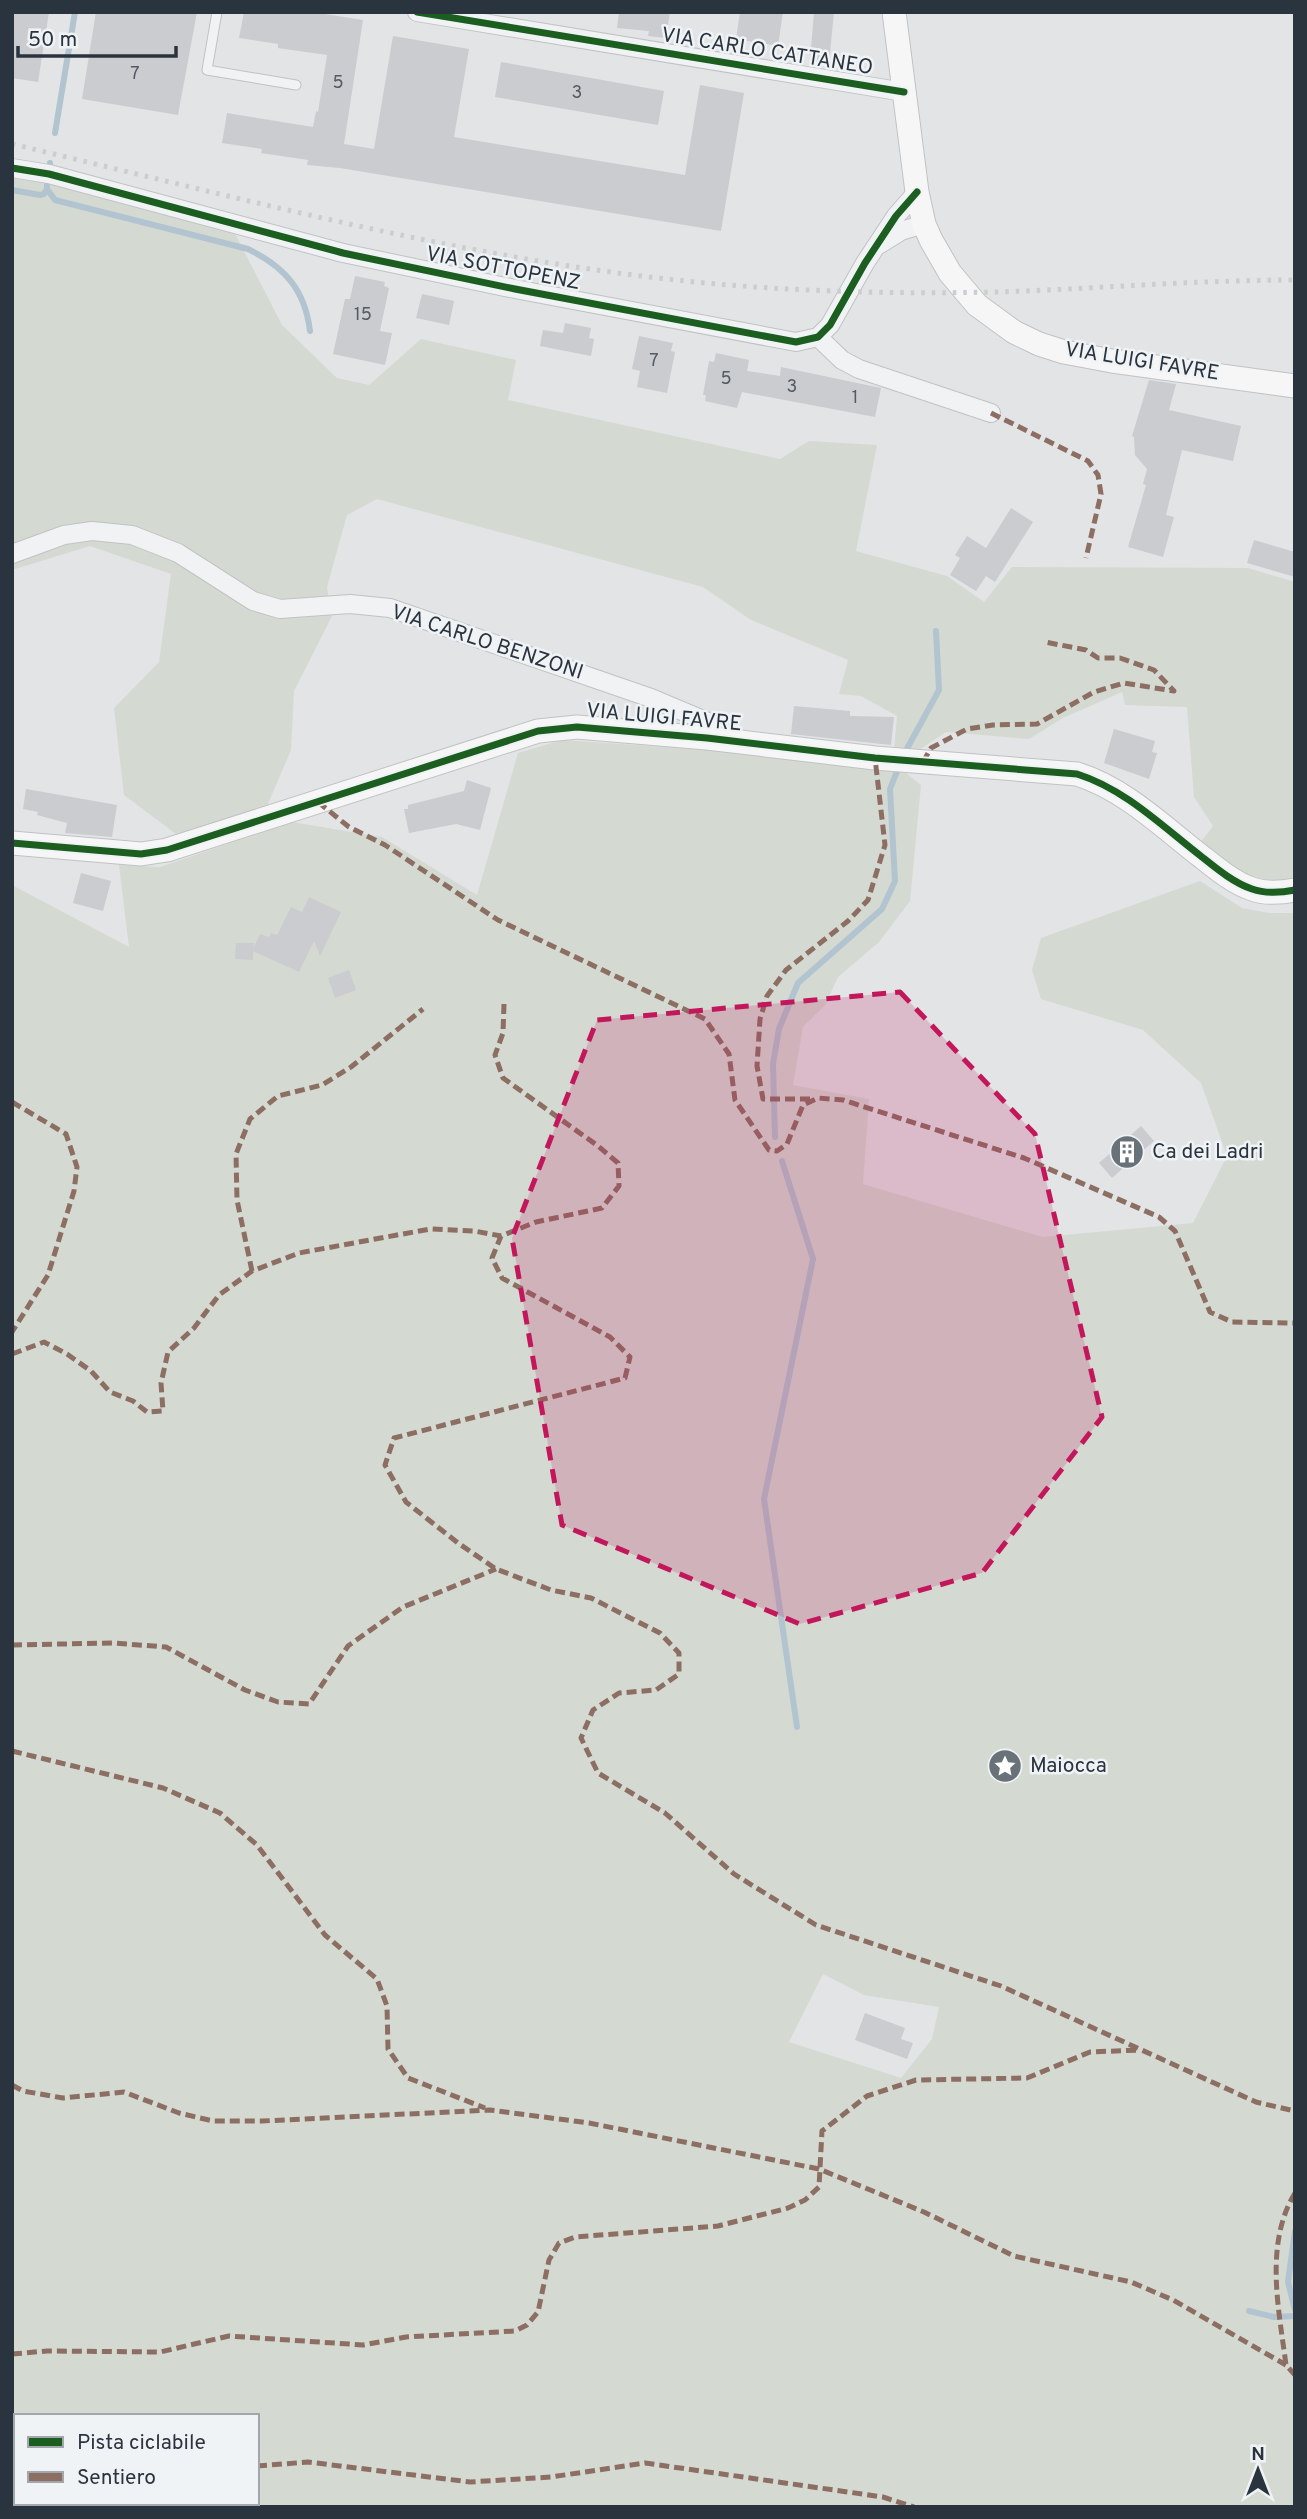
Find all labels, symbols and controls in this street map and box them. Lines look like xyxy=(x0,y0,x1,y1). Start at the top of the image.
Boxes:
scale bar xyxy=(18,14,175,58)
street label: VIA CARLO CATTANEO xyxy=(659,22,875,82)
text: 50 m xyxy=(28,27,77,54)
house number: 7 xyxy=(130,63,140,86)
house number: 5 xyxy=(332,72,344,95)
house number: 3 xyxy=(572,82,582,105)
street label: VIA SOTTOPENZ xyxy=(423,241,583,297)
house number: 15 xyxy=(354,304,372,327)
street label: VIA LUIGI FAVRE xyxy=(1063,336,1221,388)
house number: 7 xyxy=(649,350,659,373)
house number: 5 xyxy=(720,368,732,391)
house number: 3 xyxy=(787,376,797,399)
house number: 1 xyxy=(852,387,858,410)
street label: VIA CARLO BENZONI xyxy=(387,599,587,687)
street label: VIA LUIGI FAVRE xyxy=(585,698,743,738)
building icon: Ca dei Ladri xyxy=(1108,1133,1146,1171)
place label: Ca dei Ladri xyxy=(1152,1139,1263,1166)
place icon: Maiocca xyxy=(986,1747,1024,1785)
place label: Maiocca xyxy=(1030,1753,1107,1780)
legend xyxy=(14,2414,259,2505)
text: Pista ciclabile xyxy=(77,2430,206,2457)
north arrow xyxy=(1223,2435,1293,2505)
text: N xyxy=(1251,2443,1265,2467)
text: Sentiero xyxy=(77,2465,156,2492)

